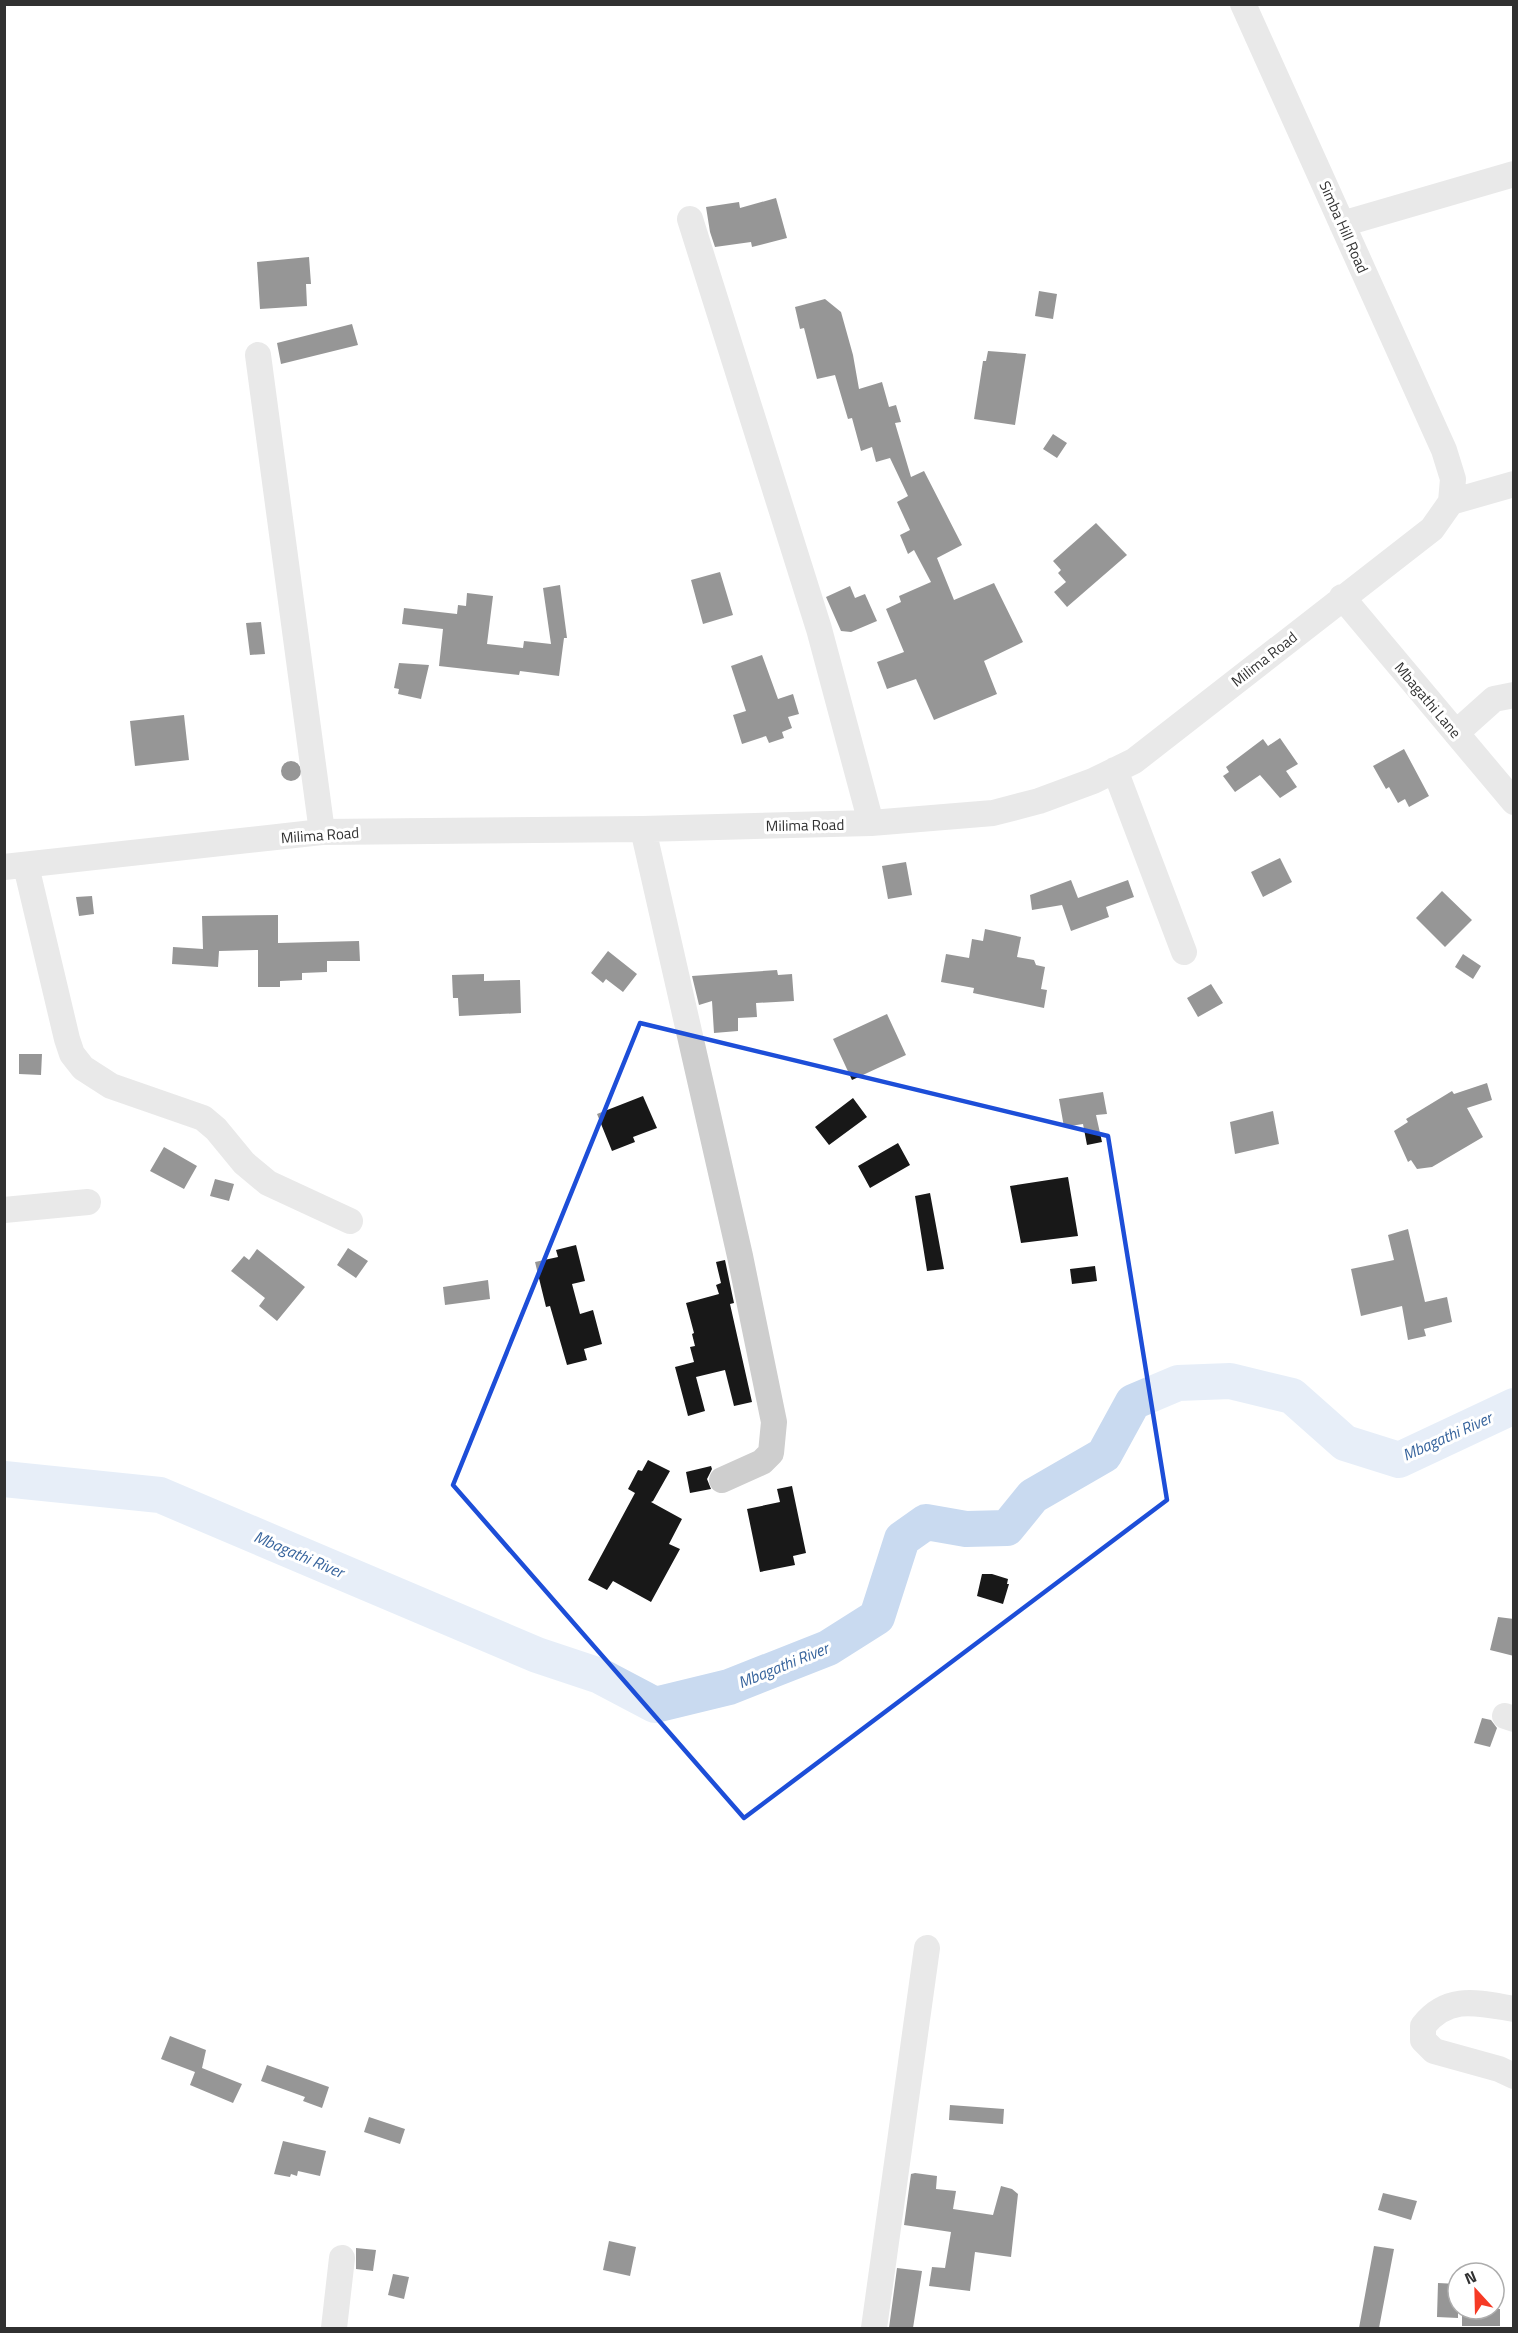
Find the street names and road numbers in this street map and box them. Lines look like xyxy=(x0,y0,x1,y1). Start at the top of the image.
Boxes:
street label: Simba Hill Road xyxy=(1313,177,1375,277)
street label: Milima Road xyxy=(1226,626,1302,692)
street label: Mbagathi Lane xyxy=(1389,657,1467,743)
street label: Milima Road xyxy=(766,813,844,837)
street label: Milima Road xyxy=(280,821,360,849)

